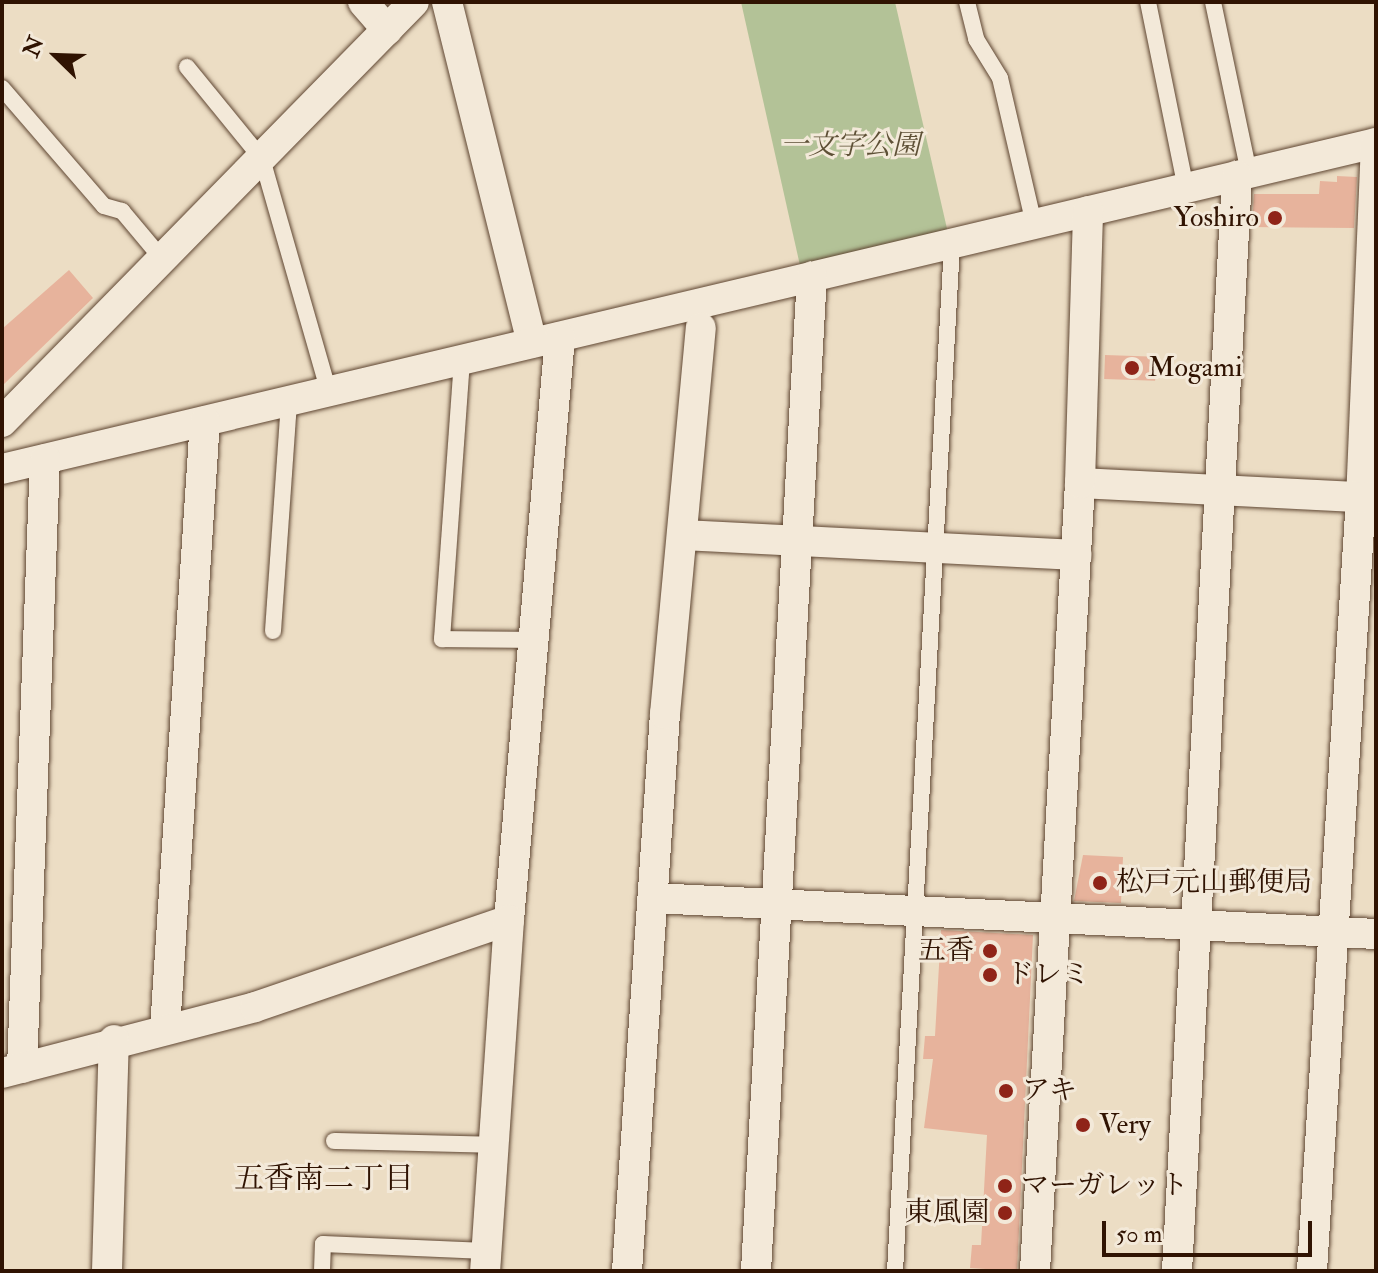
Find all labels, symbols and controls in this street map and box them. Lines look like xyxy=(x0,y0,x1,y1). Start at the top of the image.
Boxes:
north arrow xyxy=(16,16,96,96)
text: N xyxy=(17,32,51,61)
park label: 一文字公園 xyxy=(780,129,920,163)
place label: Yoshiro xyxy=(1174,201,1259,235)
marker: Yoshiro xyxy=(1266,209,1284,227)
place label: Mogami xyxy=(1148,351,1242,385)
marker: Mogami xyxy=(1123,359,1141,377)
place label: 松戸元山郵便局 xyxy=(1116,866,1312,900)
marker: 松戸元山郵便局 xyxy=(1091,874,1109,892)
place label: 五香 xyxy=(918,934,974,968)
marker: 五香 xyxy=(981,942,999,960)
place label: ドレミ xyxy=(1006,958,1090,992)
marker: ドレミ xyxy=(981,966,999,984)
place label: アキ xyxy=(1022,1074,1078,1108)
marker: アキ xyxy=(997,1082,1015,1100)
place label: Very xyxy=(1099,1108,1151,1142)
marker: Very xyxy=(1074,1116,1092,1134)
district label: 五香南二丁目 xyxy=(234,1161,414,1197)
place label: マーガレット xyxy=(1021,1169,1189,1203)
marker: マーガレット xyxy=(996,1177,1014,1195)
place label: 東風園 xyxy=(905,1196,989,1230)
marker: 東風園 xyxy=(996,1204,1014,1222)
scale bar xyxy=(1106,1205,1316,1255)
text: 50 m xyxy=(1116,1219,1162,1250)

